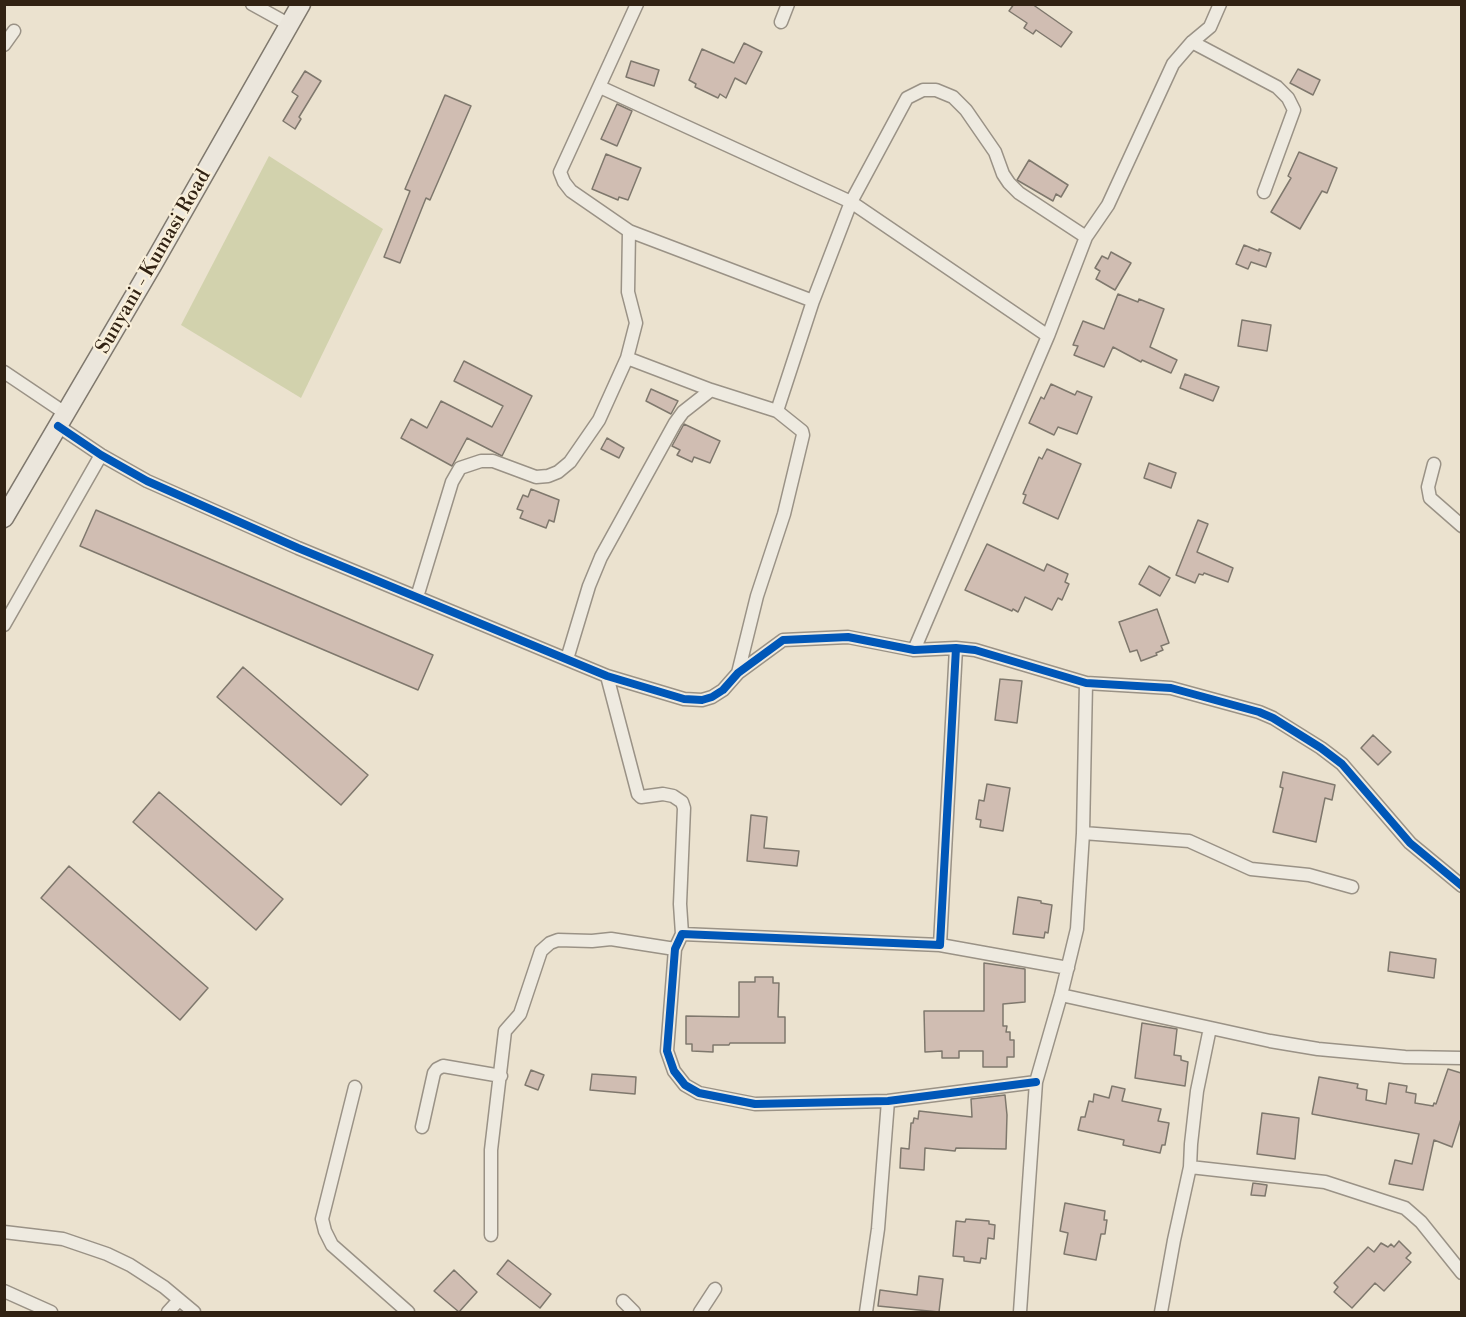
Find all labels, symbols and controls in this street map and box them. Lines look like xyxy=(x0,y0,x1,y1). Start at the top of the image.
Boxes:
street label: Sunyani - Kumasi Road xyxy=(91,166,217,358)

